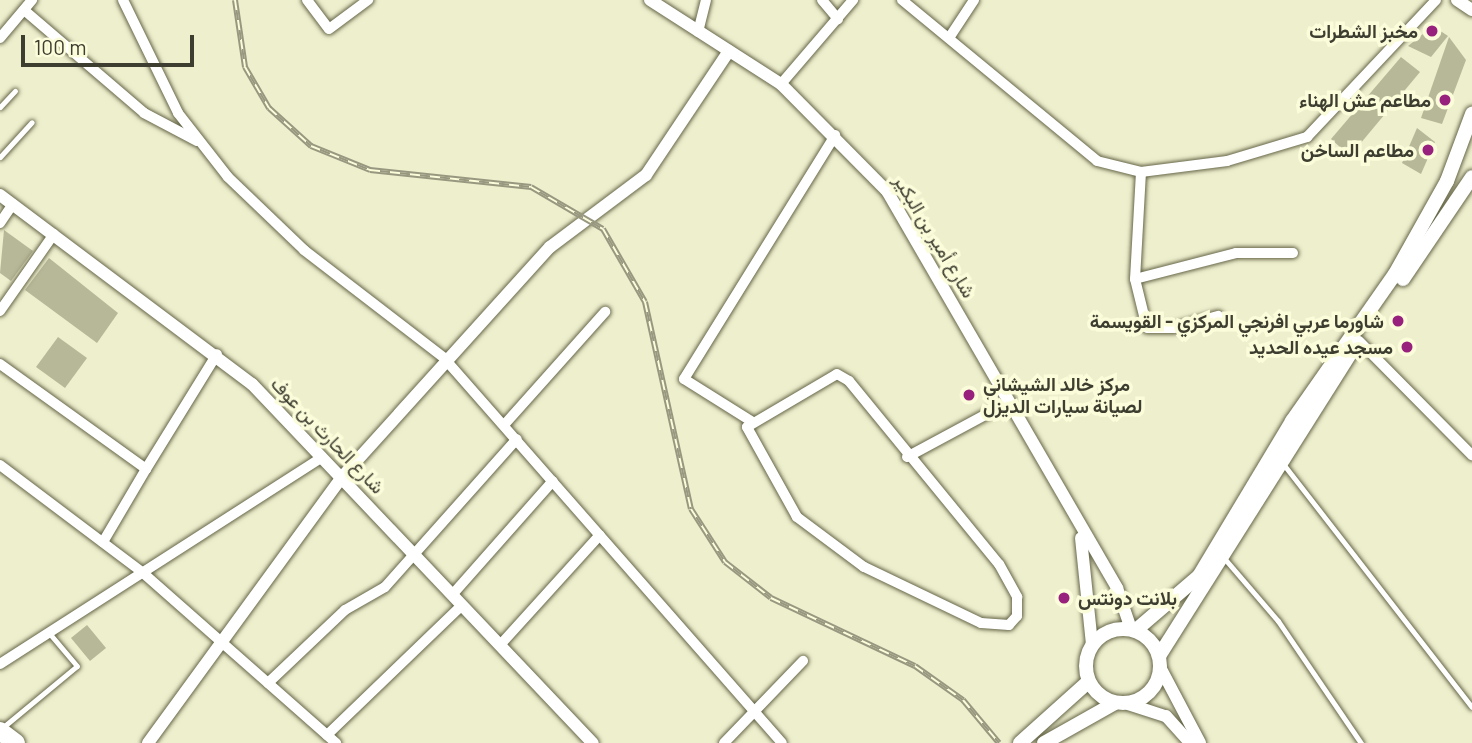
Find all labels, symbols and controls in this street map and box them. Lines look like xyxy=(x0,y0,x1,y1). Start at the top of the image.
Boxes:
place label: مخبز الشطرات xyxy=(1309,20,1418,42)
scale bar xyxy=(24,21,198,65)
marker: مخبز الشطرات xyxy=(1424,23,1440,39)
text: 100 m xyxy=(34,34,87,59)
place label: مطاعم عش الهناء xyxy=(1299,89,1431,111)
marker: مطاعم عش الهناء xyxy=(1437,92,1453,108)
place label: مطاعم الساخن xyxy=(1301,139,1414,161)
marker: مطاعم الساخن xyxy=(1420,142,1436,158)
street label: شارع أمير بن البكير xyxy=(889,170,981,302)
place label: شاورما عربي افرنجي المركزي - القويسمة xyxy=(1090,310,1384,332)
marker: شاورما عربي افرنجي المركزي - القويسمة xyxy=(1390,313,1406,329)
place label: مسجد عيده الحديد xyxy=(1249,336,1393,358)
marker: مسجد عيده الحديد xyxy=(1399,339,1415,355)
street label: شارع الحارث بن عوف xyxy=(267,372,389,498)
place label: مركز خالد الشيشاني لصيانة سيارات الديزل xyxy=(983,373,1143,417)
marker: مركز خالد الشيشاني لصيانة سيارات الديزل xyxy=(961,387,977,403)
place label: بلانت دونتس xyxy=(1078,587,1177,609)
marker: بلانت دونتس xyxy=(1056,590,1072,606)

